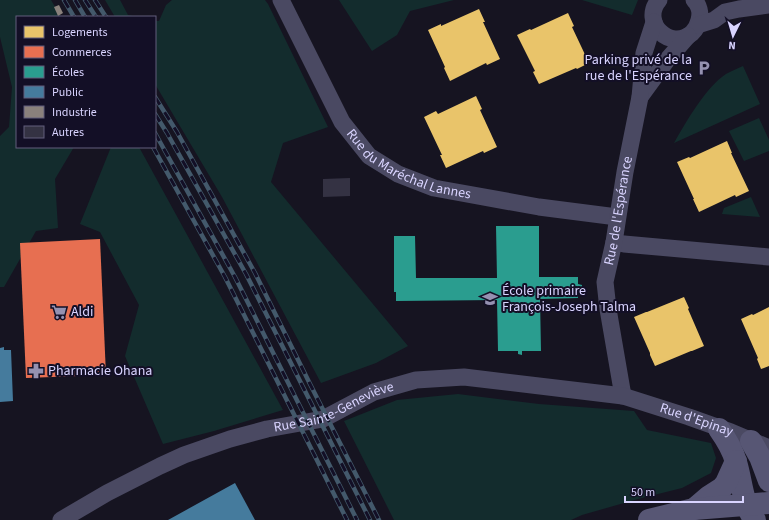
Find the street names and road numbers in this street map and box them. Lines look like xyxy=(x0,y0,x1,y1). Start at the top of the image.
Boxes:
street label: Rue du Maréchal Lannes xyxy=(341,125,473,205)
street label: Rue de l'Espérance xyxy=(599,154,638,267)
street label: Rue Sainte-Geneviève xyxy=(272,377,396,438)
street label: Rue d'Epinay xyxy=(657,398,736,442)

